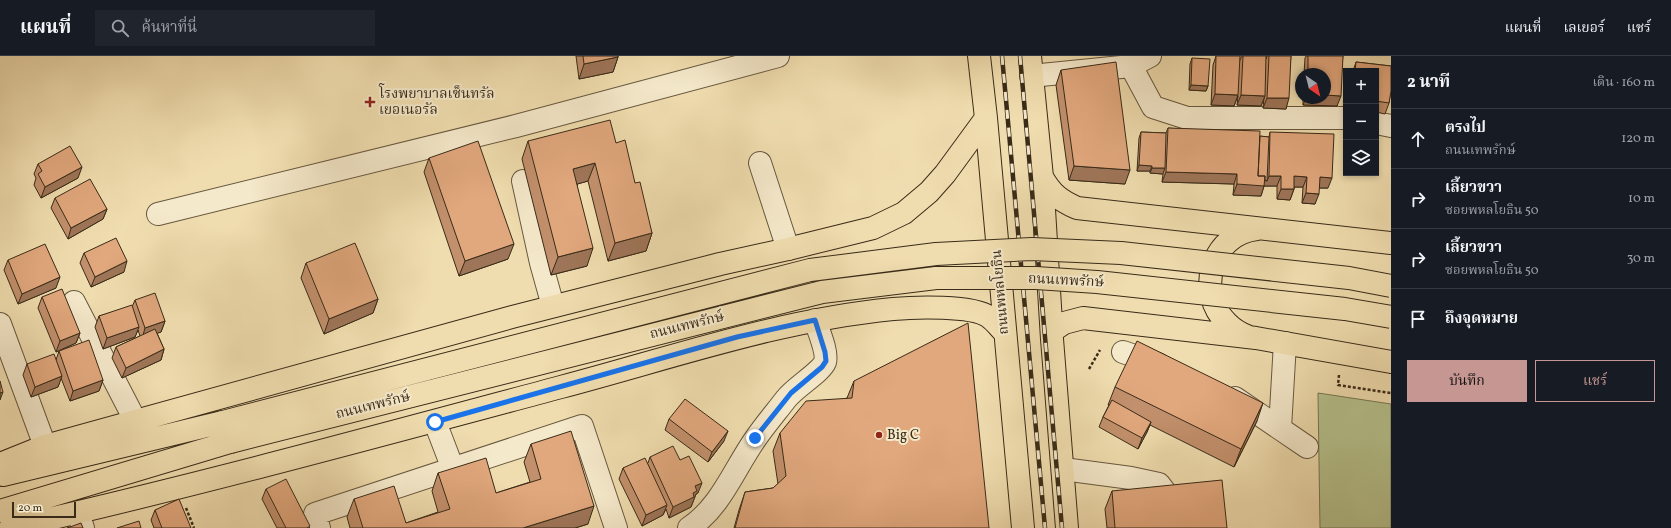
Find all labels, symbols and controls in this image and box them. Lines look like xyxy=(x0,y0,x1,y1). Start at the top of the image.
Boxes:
search box xyxy=(95,10,375,46)
text: แผนที่ xyxy=(20,15,71,41)
icon: search xyxy=(109,17,131,39)
text: ค้นหาที่นี่ xyxy=(141,18,197,39)
text: แผนที่ xyxy=(1505,19,1541,38)
text: เลเยอร์ xyxy=(1563,19,1605,38)
text: แชร์ xyxy=(1627,19,1651,38)
north arrow xyxy=(1295,68,1331,104)
map controls xyxy=(1343,68,1379,176)
button: + xyxy=(1343,68,1379,104)
text: 2 นาที xyxy=(1407,71,1450,94)
text: เดิน · 160 m xyxy=(1592,74,1655,92)
place label: โรงพยาบาลเซ็นทรัล เยอเนอรัล xyxy=(378,83,495,120)
marker: โรงพยาบาลเซ็นทรัล เยอเนอรัล xyxy=(364,96,376,108)
button: − xyxy=(1343,104,1379,140)
text: ตรงไป xyxy=(1445,118,1486,139)
icon: ahead xyxy=(1407,128,1429,150)
text: 120 m xyxy=(1621,130,1655,148)
button: layers xyxy=(1343,140,1379,176)
text: ถนนเทพรักษ์ xyxy=(1445,142,1516,160)
text: เลี้ยวขวา xyxy=(1445,178,1502,199)
icon: right xyxy=(1407,188,1429,210)
text: 10 m xyxy=(1628,190,1655,208)
text: ซอยพหลโยธิน 50 xyxy=(1445,202,1539,220)
text: เลี้ยวขวา xyxy=(1445,238,1502,259)
icon: right xyxy=(1407,248,1429,270)
street label: ถนนพหลโยธิน xyxy=(986,249,1014,335)
text: 30 m xyxy=(1627,250,1655,268)
text: ซอยพหลโยธิน 50 xyxy=(1445,262,1539,280)
street label: ถนนเทพรักษ์ xyxy=(1027,269,1105,292)
street label: ถนนเทพรักษ์ xyxy=(647,307,727,344)
icon: arrive xyxy=(1407,308,1429,330)
text: ถึงจุดหมาย xyxy=(1445,309,1518,330)
button: บันทึก xyxy=(1407,360,1527,402)
button: แชร์ xyxy=(1535,360,1655,402)
street label: ถนนเทพรักษ์ xyxy=(333,387,413,424)
route start xyxy=(426,413,444,431)
place label: Big C xyxy=(887,426,919,445)
route end xyxy=(746,429,764,447)
marker: Big C xyxy=(874,430,884,440)
scale bar xyxy=(12,500,76,519)
text: 20 m xyxy=(18,501,42,516)

